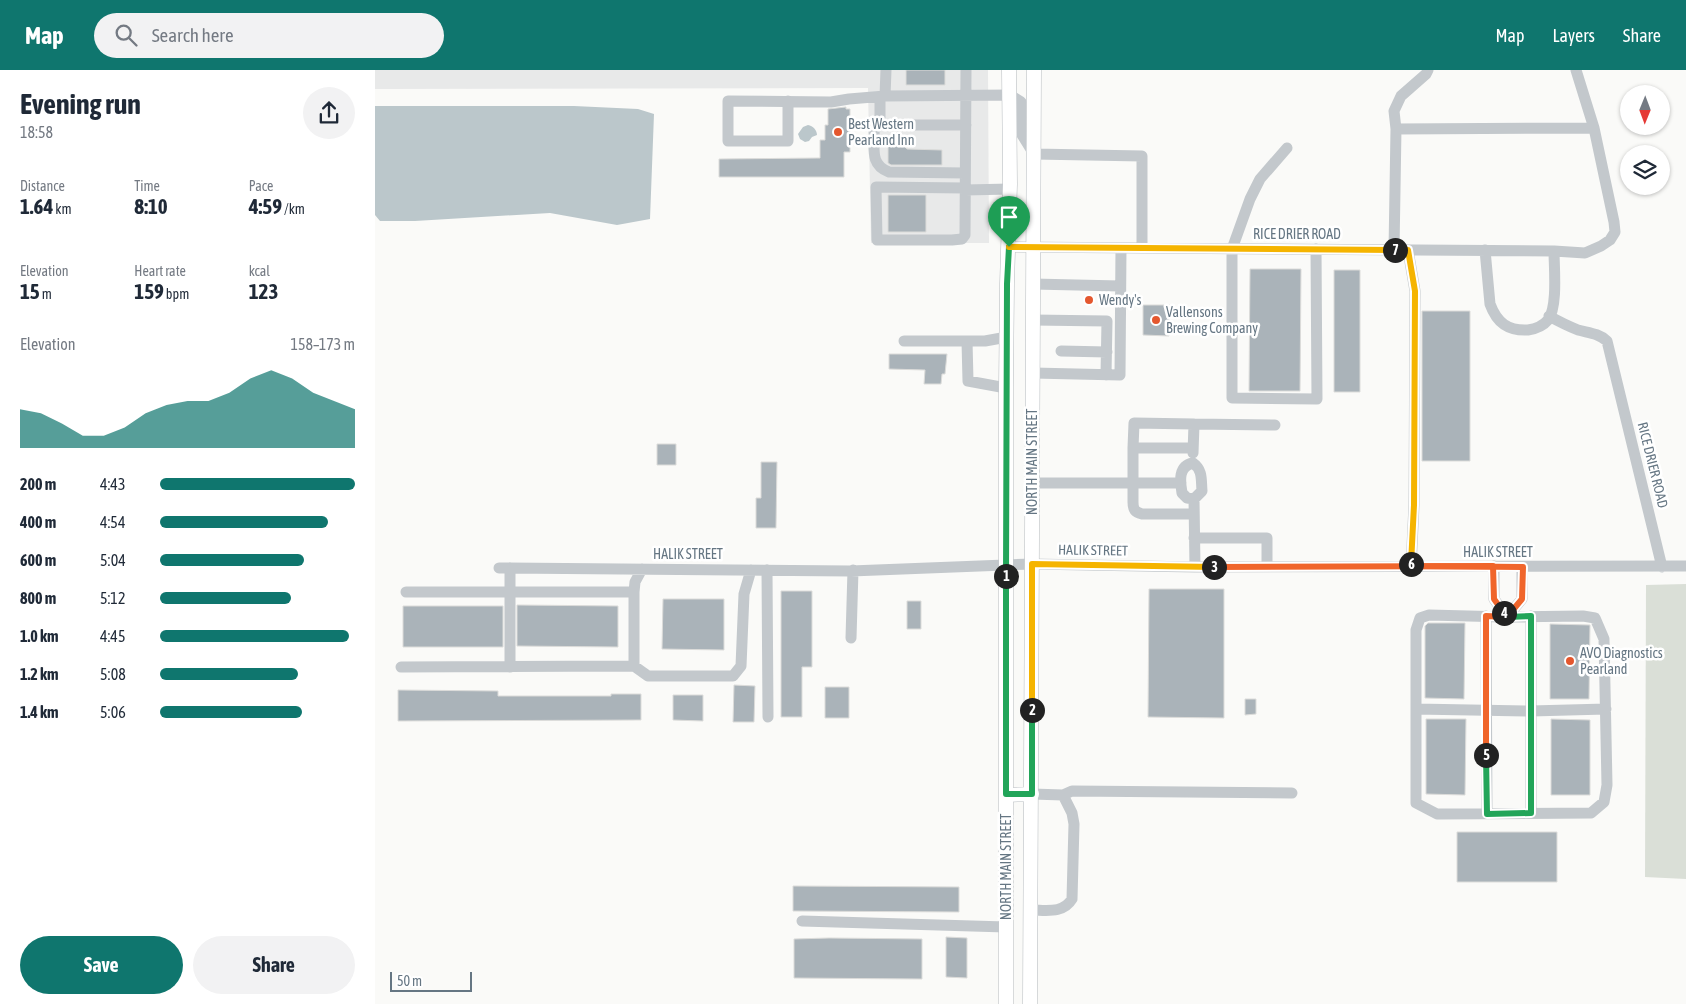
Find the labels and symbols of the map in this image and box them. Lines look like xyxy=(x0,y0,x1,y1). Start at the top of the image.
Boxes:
north arrow xyxy=(1620,85,1670,135)
place label: Best Western Pearland Inn xyxy=(848,116,914,148)
marker: Best Western Pearland Inn xyxy=(832,126,844,138)
pin xyxy=(988,196,1030,247)
street label: RICE DRIER ROAD xyxy=(1253,226,1341,242)
pin: 7 xyxy=(1383,238,1407,262)
place label: Wendy's xyxy=(1099,292,1142,308)
marker: Wendy's xyxy=(1083,294,1095,306)
place label: Vallensons Brewing Company xyxy=(1166,304,1258,336)
marker: Vallensons Brewing Company xyxy=(1150,314,1162,326)
street label: NORTH MAIN STREET xyxy=(1024,409,1040,515)
street label: RICE DRIER ROAD xyxy=(1635,420,1671,510)
street label: HALIK STREET xyxy=(1058,541,1128,559)
street label: HALIK STREET xyxy=(1463,544,1533,560)
street label: HALIK STREET xyxy=(653,546,723,562)
pin: 6 xyxy=(1399,552,1423,576)
pin: 3 xyxy=(1201,554,1227,580)
pin: 1 xyxy=(993,564,1019,588)
pin: 4 xyxy=(1491,600,1517,626)
place label: AVO Diagnostics Pearland xyxy=(1580,645,1663,677)
marker: AVO Diagnostics Pearland xyxy=(1564,655,1576,667)
pin: 2 xyxy=(1019,698,1045,722)
pin: 5 xyxy=(1473,742,1499,768)
street label: NORTH MAIN STREET xyxy=(998,814,1014,920)
scale bar xyxy=(390,969,473,992)

